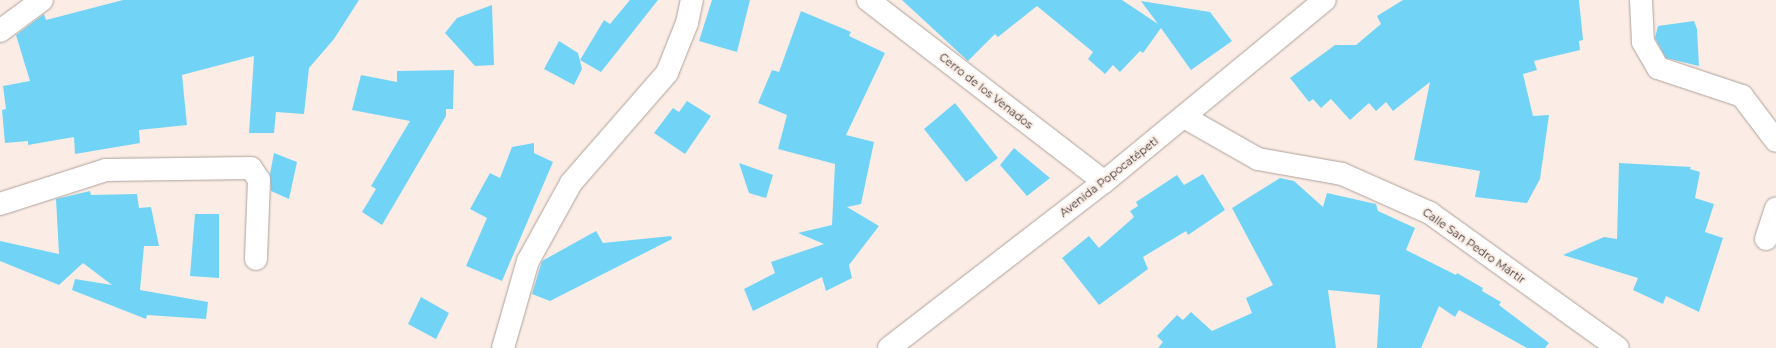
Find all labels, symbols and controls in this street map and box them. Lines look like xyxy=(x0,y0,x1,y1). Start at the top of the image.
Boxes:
street label: Cerro de los Venados xyxy=(937,50,1035,132)
street label: Avenida Popocatépetl xyxy=(1057,134,1161,220)
street label: Calle San Pedro Mártir xyxy=(1420,205,1528,287)

